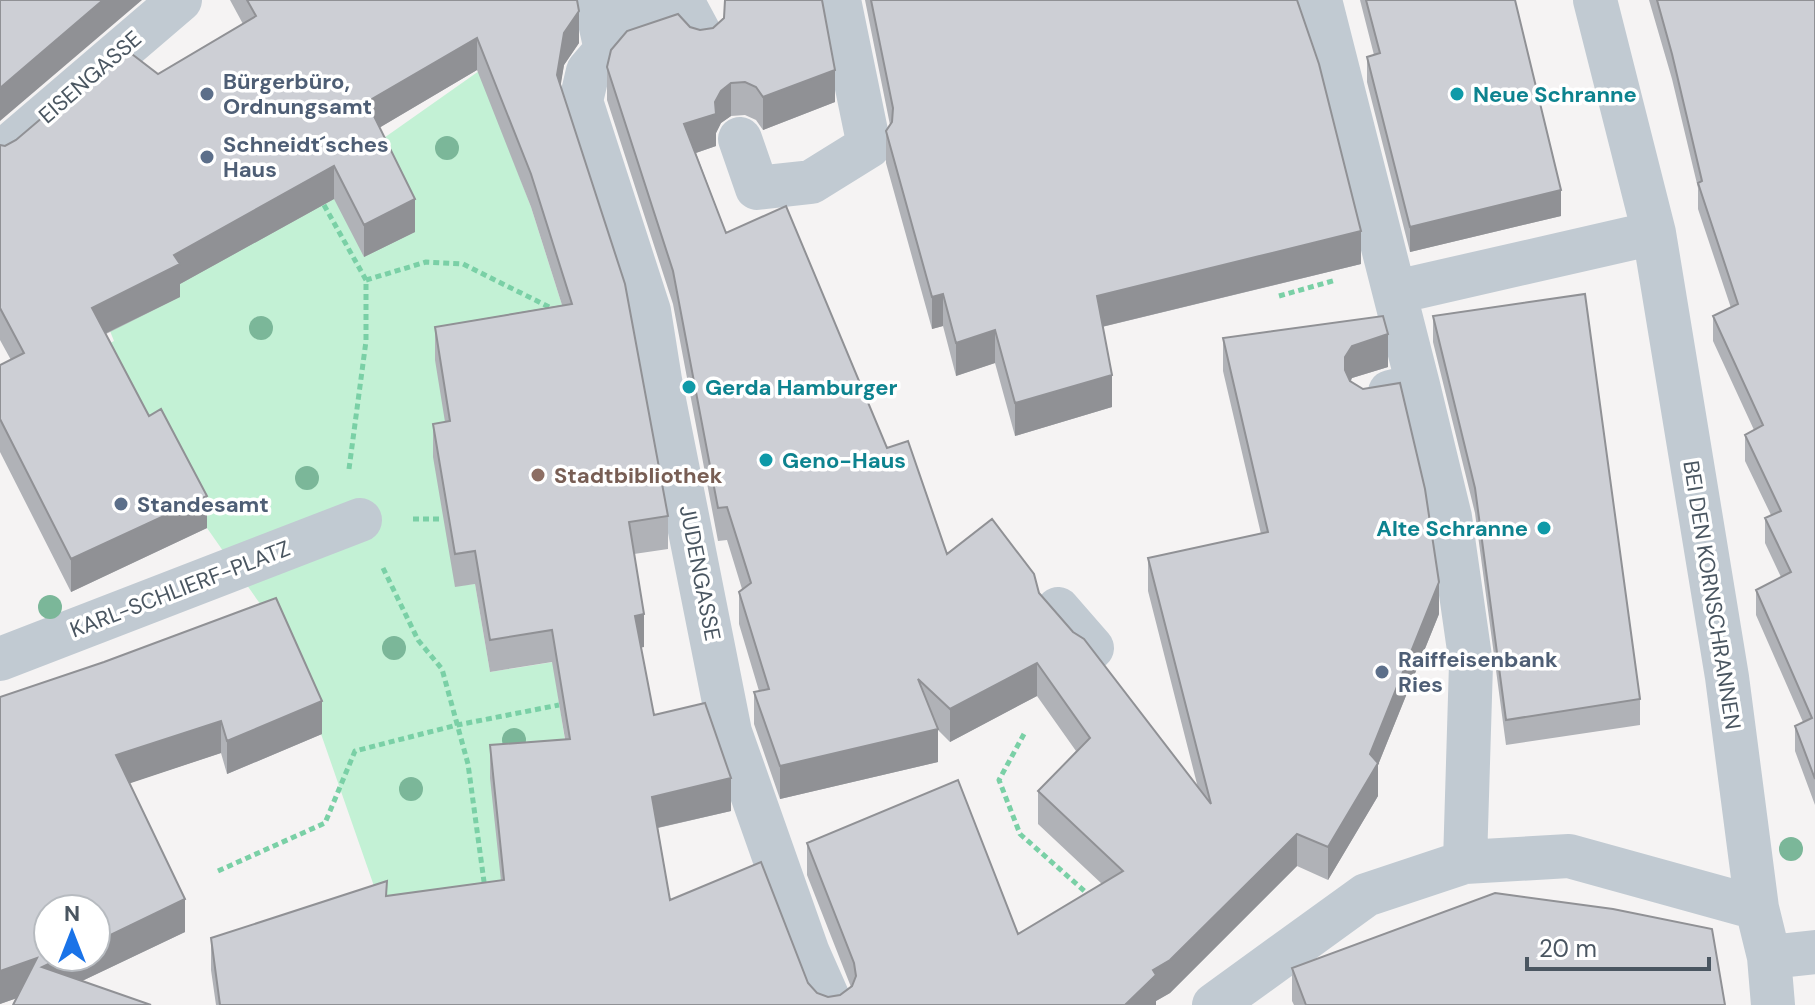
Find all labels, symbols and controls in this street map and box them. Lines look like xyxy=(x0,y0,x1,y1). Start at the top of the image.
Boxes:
street label: EISENGASSE xyxy=(32,24,148,130)
place label: Bürgerbüro, Ordnungsamt xyxy=(223,67,372,121)
place label: Neue Schranne xyxy=(1473,80,1637,109)
marker: Bürgerbüro, Ordnungsamt xyxy=(198,85,216,103)
marker: Neue Schranne xyxy=(1448,85,1466,103)
place label: Schneidt´sches Haus xyxy=(223,130,389,184)
marker: Schneidt´sches Haus xyxy=(198,148,216,166)
place label: Gerda Hamburger xyxy=(705,373,898,402)
marker: Gerda Hamburger xyxy=(680,378,698,396)
place label: Geno-Haus xyxy=(782,446,906,475)
marker: Geno-Haus xyxy=(757,451,775,469)
street label: BEI DEN KORNSCHRANNEN xyxy=(1676,459,1748,731)
place label: Stadtbibliothek xyxy=(554,461,723,490)
marker: Stadtbibliothek xyxy=(529,466,547,484)
place label: Standesamt xyxy=(137,490,269,519)
marker: Standesamt xyxy=(112,495,130,513)
street label: JUDENGASSE xyxy=(673,503,727,643)
place label: Alte Schranne xyxy=(1376,514,1528,543)
marker: Alte Schranne xyxy=(1535,519,1553,537)
street label: KARL-SCHLIERF-PLATZ xyxy=(66,534,294,644)
place label: Raiffeisenbank Ries xyxy=(1398,645,1558,699)
marker: Raiffeisenbank Ries xyxy=(1373,663,1391,681)
north arrow xyxy=(32,893,112,973)
text: N xyxy=(64,899,80,928)
scale bar xyxy=(1527,921,1709,971)
text: 20 m xyxy=(1539,933,1597,964)

